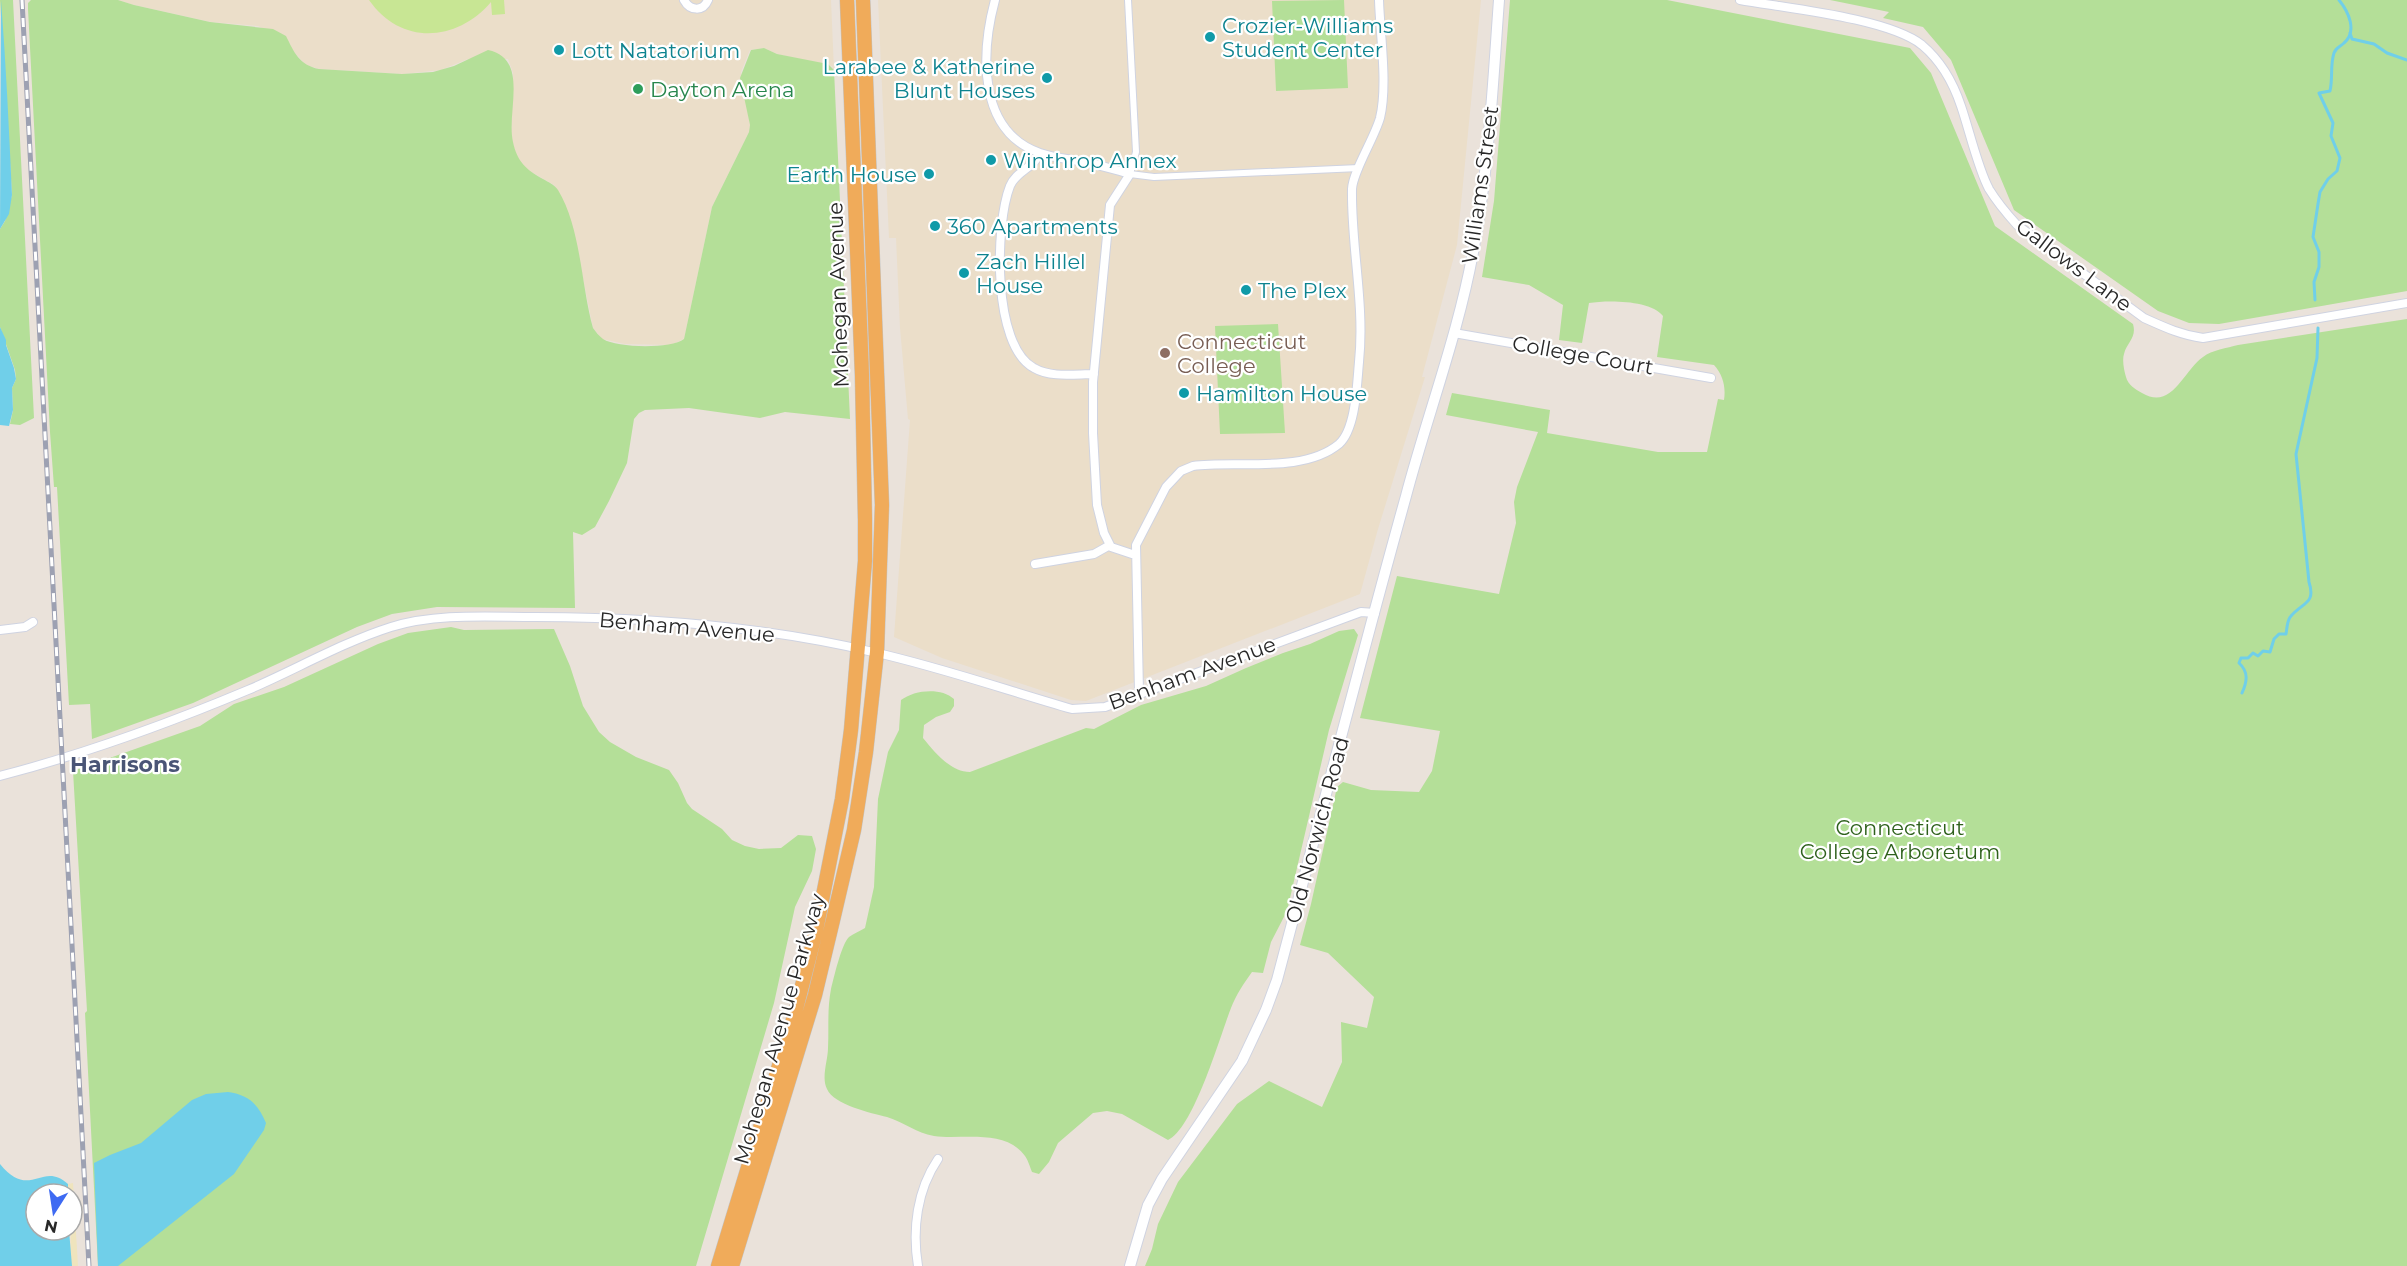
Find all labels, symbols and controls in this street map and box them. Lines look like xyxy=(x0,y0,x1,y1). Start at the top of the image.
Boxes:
place label: Crozier-Williams Student Center xyxy=(1222,13,1393,62)
marker: Crozier-Williams Student Center xyxy=(1203,30,1217,44)
place label: Lott Natatorium xyxy=(571,38,740,63)
marker: Lott Natatorium xyxy=(552,43,566,57)
place label: Larabee & Katherine Blunt Houses xyxy=(822,54,1035,103)
marker: Larabee & Katherine Blunt Houses xyxy=(1040,71,1054,85)
place label: Dayton Arena xyxy=(650,77,794,102)
marker: Dayton Arena xyxy=(631,82,645,96)
street label: Williams Street xyxy=(1457,104,1503,266)
place label: Winthrop Annex xyxy=(1003,148,1177,173)
marker: Winthrop Annex xyxy=(984,153,998,167)
place label: Earth House xyxy=(786,162,917,187)
marker: Earth House xyxy=(922,167,936,181)
street label: Mohegan Avenue xyxy=(822,202,854,388)
street label: Gallows Lane xyxy=(2011,213,2137,317)
place label: 360 Apartments xyxy=(947,214,1118,239)
marker: 360 Apartments xyxy=(928,219,942,233)
place label: Zach Hillel House xyxy=(976,249,1086,298)
marker: Zach Hillel House xyxy=(957,266,971,280)
place label: The Plex xyxy=(1258,278,1347,303)
marker: The Plex xyxy=(1239,283,1253,297)
place label: Connecticut College xyxy=(1177,329,1306,378)
street label: College Court xyxy=(1510,330,1656,380)
marker: Connecticut College xyxy=(1158,346,1172,360)
place label: Hamilton House xyxy=(1196,381,1367,406)
marker: Hamilton House xyxy=(1177,386,1191,400)
street label: Benham Avenue xyxy=(598,607,776,647)
street label: Benham Avenue xyxy=(1105,631,1279,715)
street label: Old Norwich Road xyxy=(1280,734,1354,926)
district label: Harrisons xyxy=(70,751,180,778)
park label: Connecticut College Arboretum xyxy=(1800,815,2000,864)
street label: Mohegan Avenue Parkway xyxy=(728,890,830,1167)
north arrow xyxy=(24,1182,84,1242)
text: N xyxy=(43,1216,59,1237)

